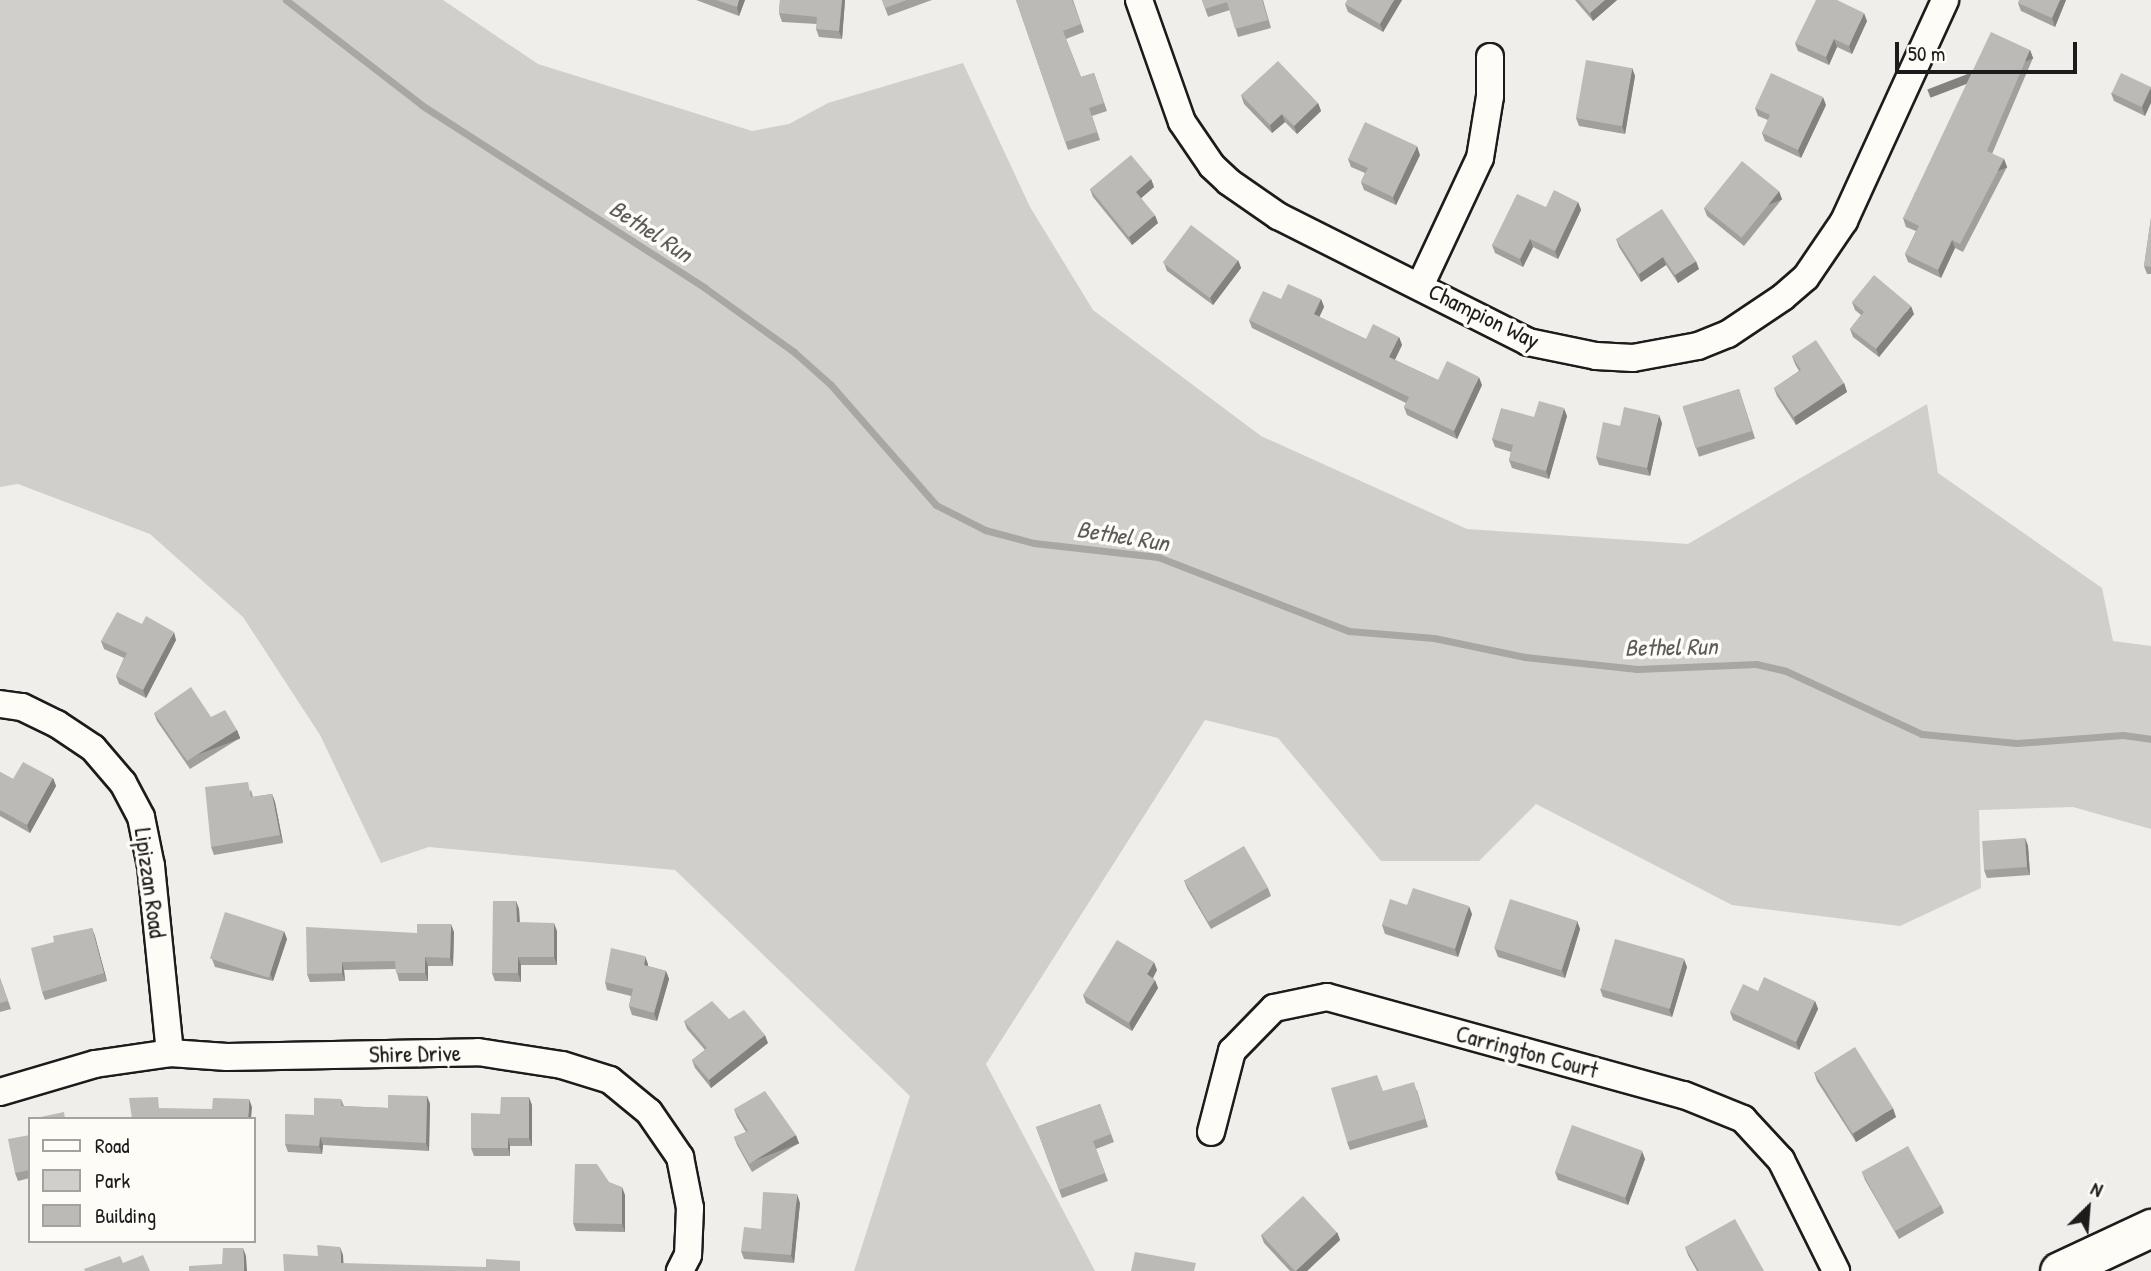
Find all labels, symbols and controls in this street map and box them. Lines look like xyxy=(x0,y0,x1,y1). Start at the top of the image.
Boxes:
scale bar xyxy=(1899,28,2081,72)
text: 50 m xyxy=(1908,39,1945,68)
water label: Bethel Run xyxy=(604,194,698,268)
street label: Champion Way xyxy=(1424,277,1544,355)
water label: Bethel Run xyxy=(1075,515,1171,557)
water label: Bethel Run xyxy=(1624,632,1718,662)
street label: Lipizzan Road xyxy=(129,826,171,940)
street label: Carrington Court xyxy=(1453,1020,1601,1084)
street label: Shire Drive xyxy=(369,1039,461,1069)
legend xyxy=(28,1117,256,1243)
text: Road xyxy=(95,1131,129,1160)
text: Park xyxy=(95,1166,130,1195)
north arrow xyxy=(2053,1173,2123,1243)
text: N xyxy=(2087,1175,2107,1203)
text: Building xyxy=(95,1201,156,1230)

